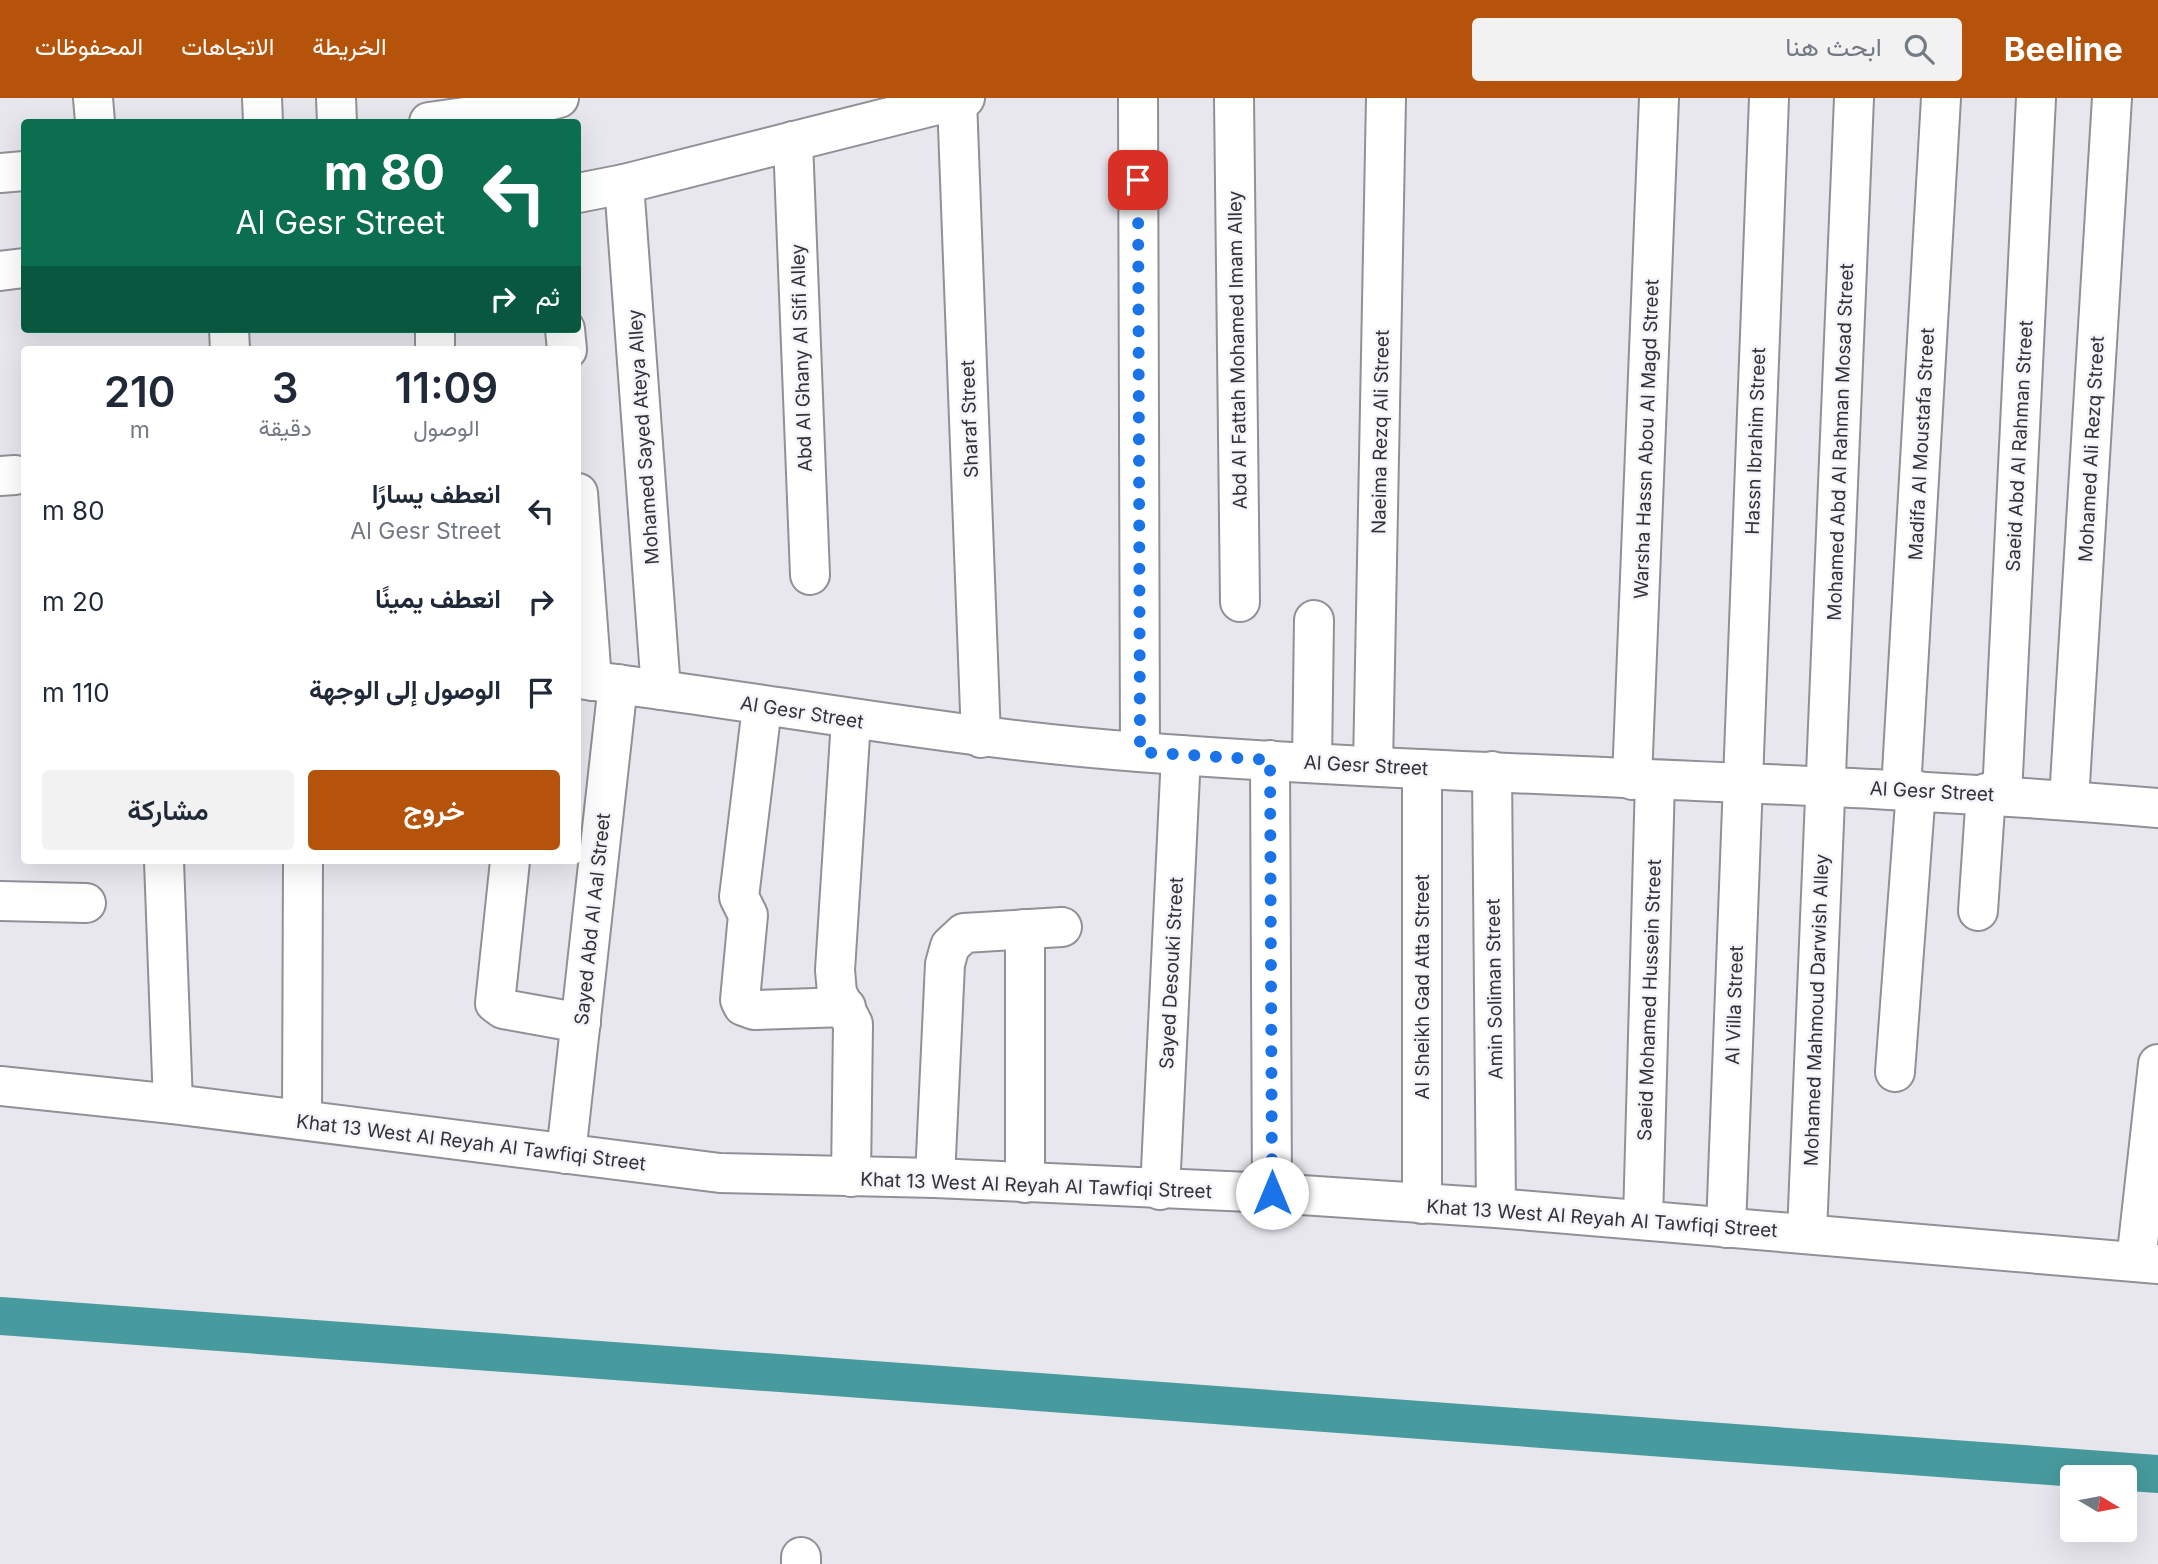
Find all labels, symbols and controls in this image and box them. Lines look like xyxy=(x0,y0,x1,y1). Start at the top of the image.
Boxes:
search box xyxy=(1472,18,1962,81)
text: Beeline xyxy=(2004,29,2123,69)
icon: search xyxy=(1900,30,1938,68)
text: ابحث هنا xyxy=(1785,31,1882,62)
text: المحفوظات xyxy=(35,32,143,61)
text: الاتجاهات xyxy=(181,32,274,61)
text: الخريطة xyxy=(312,32,387,61)
text: 80 m xyxy=(324,143,445,202)
icon: left xyxy=(469,147,560,238)
pin xyxy=(1108,150,1168,210)
icon: arrive xyxy=(1119,161,1157,199)
street label: Abd Al Fattah Mohamed Imam Alley xyxy=(1223,190,1252,510)
text: Al Gesr Street xyxy=(235,203,445,242)
street label: Abd Al Ghany Al Sifi Alley xyxy=(786,243,817,472)
street label: Mohamed Abd Al Rahman Mosad Street xyxy=(1823,263,1858,621)
street label: Warsha Hassn Abou Al Magd Street xyxy=(1629,279,1664,599)
icon: right xyxy=(484,280,522,318)
text: ثم xyxy=(536,281,560,312)
street label: Mohamed Sayed Ateya Alley xyxy=(623,308,664,565)
street label: Saeid Abd Al Rahman Street xyxy=(2001,320,2038,572)
street label: Madifa Al Moustafa Street xyxy=(1904,327,1939,561)
street label: Naeima Rezq Ali Street xyxy=(1367,330,1394,534)
street label: Mohamed Ali Rezq Street xyxy=(2074,335,2109,563)
street label: Hassn Ibrahim Street xyxy=(1741,347,1770,535)
street label: Sharaf Street xyxy=(956,360,983,478)
text: 3 xyxy=(272,362,298,413)
text: 11:09 xyxy=(395,362,498,413)
text: 210 xyxy=(104,366,176,417)
text: دقيقة xyxy=(258,414,312,442)
text: الوصول xyxy=(413,414,480,442)
text: m xyxy=(130,416,150,444)
text: انعطف يسارًا xyxy=(372,478,501,509)
icon: left xyxy=(522,492,560,530)
text: 80 m xyxy=(42,495,105,526)
text: Al Gesr Street xyxy=(350,517,501,545)
text: انعطف يمينًا xyxy=(375,583,501,614)
icon: right xyxy=(522,583,560,621)
text: 20 m xyxy=(42,586,104,617)
text: الوصول إلى الوجهة xyxy=(309,674,501,705)
icon: arrive xyxy=(522,674,560,712)
text: 110 m xyxy=(42,677,110,708)
street label: Al Gesr Street xyxy=(739,691,865,734)
street label: Al Gesr Street xyxy=(1303,751,1429,780)
button: مشاركة xyxy=(42,770,294,850)
button: خروج xyxy=(308,770,560,850)
street label: Al Gesr Street xyxy=(1869,777,1995,806)
street label: Sayed Abd Al Aal Street xyxy=(570,812,615,1026)
street label: Mohamed Mahmoud Darwish Alley xyxy=(1800,853,1833,1167)
street label: Saeid Mohamed Hussein Street xyxy=(1633,859,1666,1141)
street label: Al Sheikh Gad Atta Street xyxy=(1411,874,1434,1100)
street label: Sayed Desouki Street xyxy=(1155,876,1188,1070)
street label: Amin Soliman Street xyxy=(1481,898,1508,1080)
street label: Al Villa Street xyxy=(1721,945,1748,1065)
street label: Khat 13 West Al Reyah Al Tawfiqi Street xyxy=(295,1110,647,1175)
position arrow xyxy=(1235,1156,1309,1230)
street label: Khat 13 West Al Reyah Al Tawfiqi Street xyxy=(860,1168,1212,1203)
street label: Khat 13 West Al Reyah Al Tawfiqi Street xyxy=(1426,1195,1778,1242)
north arrow xyxy=(2060,1465,2137,1542)
map controls xyxy=(2060,1465,2137,1542)

